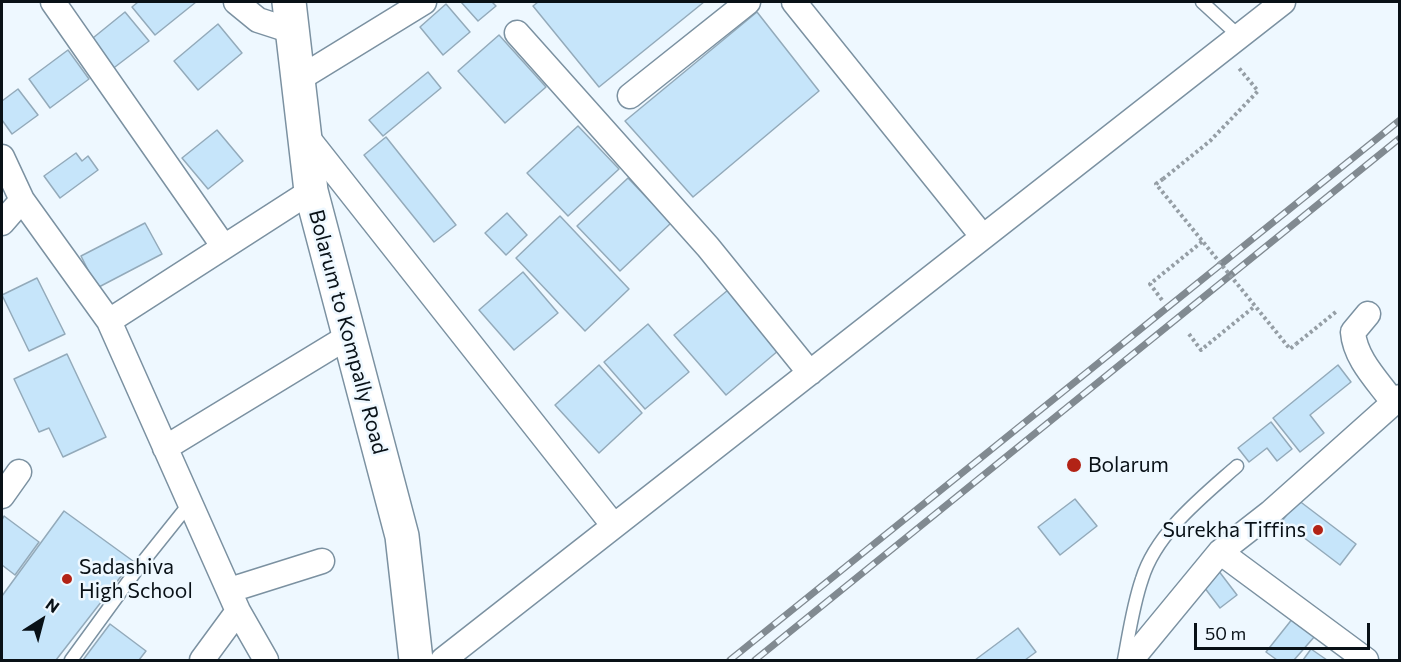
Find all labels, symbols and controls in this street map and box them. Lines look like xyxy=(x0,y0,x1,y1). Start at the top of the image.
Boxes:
street label: Bolarum to Kompally Road xyxy=(303,207,393,457)
place label: Bolarum xyxy=(1088,452,1169,478)
marker: Bolarum xyxy=(1065,456,1083,474)
place label: Surekha Tiffins xyxy=(1162,517,1306,543)
marker: Surekha Tiffins xyxy=(1311,523,1325,537)
place label: Sadashiva High School xyxy=(79,554,193,604)
marker: Sadashiva High School xyxy=(60,572,74,586)
north arrow xyxy=(12,590,72,650)
text: N xyxy=(42,594,63,616)
scale bar xyxy=(1197,611,1372,649)
text: 50 m xyxy=(1205,622,1246,644)

